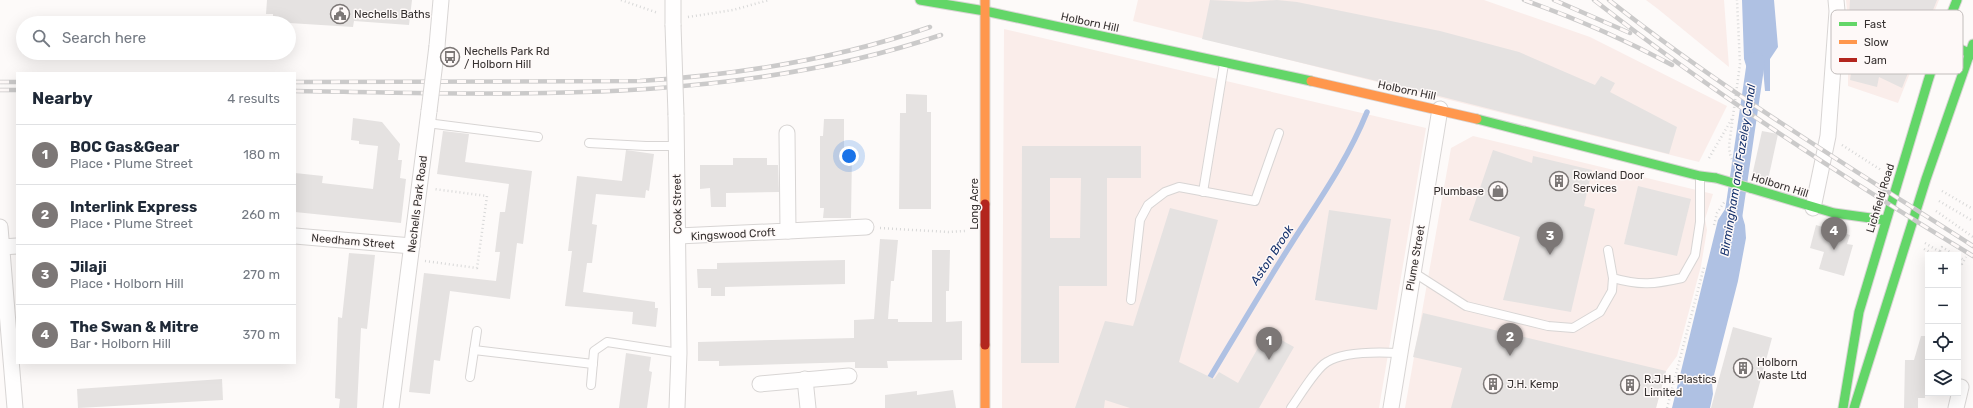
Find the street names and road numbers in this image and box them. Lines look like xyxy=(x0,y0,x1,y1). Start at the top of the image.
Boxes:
street label: Holborn Hill xyxy=(1060,10,1120,35)
street label: Holborn Hill xyxy=(1377,78,1437,103)
street label: Nechells Park Road xyxy=(405,155,430,253)
street label: Lichfield Road xyxy=(1864,162,1897,234)
street label: Holborn Hill xyxy=(1750,171,1810,200)
street label: Cook Street xyxy=(670,173,685,234)
street label: Long Acre xyxy=(968,178,981,230)
street label: Plume Street xyxy=(1403,223,1428,292)
street label: Kingswood Croft xyxy=(690,226,776,243)
street label: Needham Street xyxy=(311,231,396,252)

